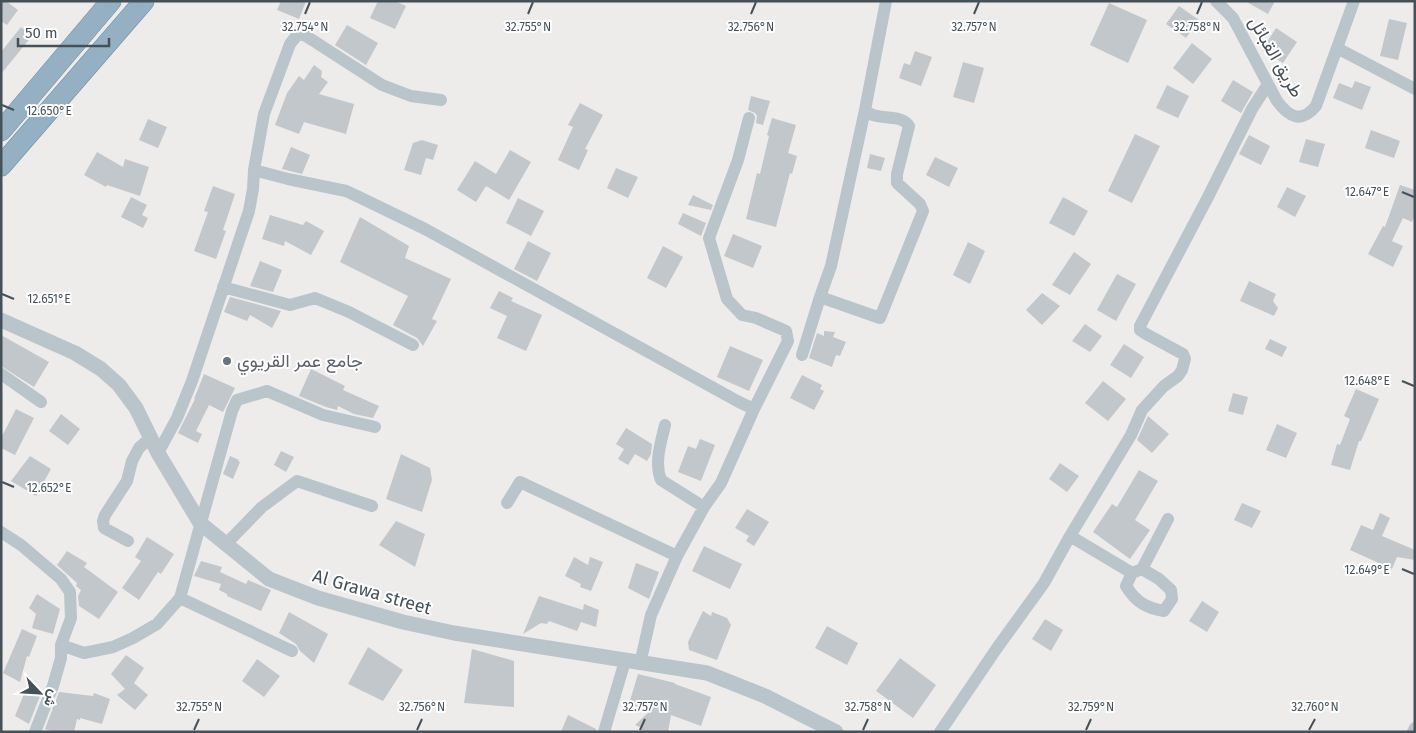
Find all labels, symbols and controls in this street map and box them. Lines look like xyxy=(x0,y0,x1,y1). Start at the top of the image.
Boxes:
street label: طريق القبائل xyxy=(1244,13,1308,101)
scale bar xyxy=(18,15,109,47)
text: 32.754°N xyxy=(282,20,328,34)
text: 32.755°N xyxy=(505,20,551,34)
text: 32.756°N xyxy=(728,20,774,34)
text: 32.757°N xyxy=(951,20,997,34)
text: 32.758°N xyxy=(1174,20,1220,34)
text: 50 m xyxy=(25,24,58,42)
text: 12.650°E xyxy=(26,104,72,118)
text: 12.647°E xyxy=(1345,185,1389,199)
text: 12.651°E xyxy=(27,292,71,306)
place label: جامع عمر القريوي xyxy=(237,350,363,376)
marker: جامع عمر القريوي xyxy=(221,355,233,367)
text: 12.648°E xyxy=(1344,374,1390,388)
text: 12.652°E xyxy=(27,481,71,495)
text: 12.649°E xyxy=(1344,563,1390,577)
street label: Al Grawa street xyxy=(310,565,434,620)
north arrow xyxy=(15,668,65,718)
text: ش xyxy=(40,687,63,710)
text: 32.755°N xyxy=(176,700,222,714)
text: 32.756°N xyxy=(399,700,445,714)
text: 32.757°N xyxy=(622,700,668,714)
text: 32.758°N xyxy=(845,700,891,714)
text: 32.759°N xyxy=(1068,700,1114,714)
text: 32.760°N xyxy=(1291,700,1339,714)

